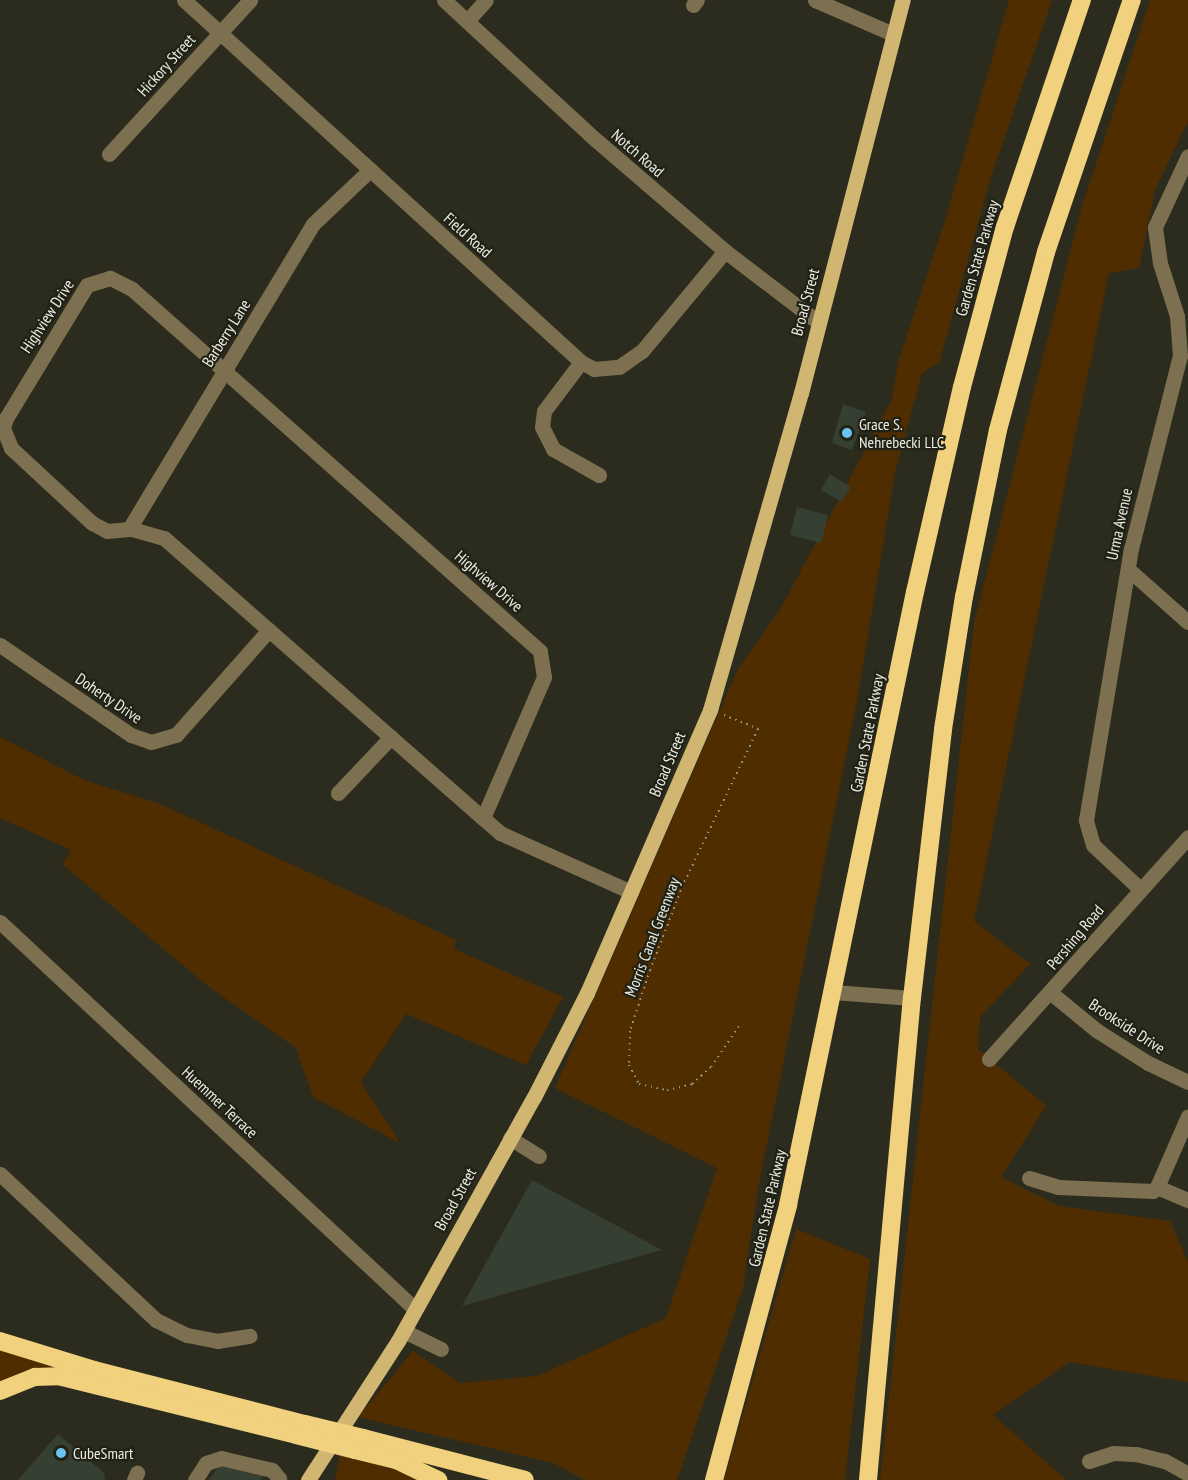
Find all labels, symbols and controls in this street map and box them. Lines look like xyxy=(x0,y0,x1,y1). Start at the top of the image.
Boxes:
street label: Hickory Street xyxy=(133,30,199,100)
street label: Notch Road xyxy=(608,125,668,181)
street label: Garden State Parkway xyxy=(951,198,1003,318)
street label: Field Road xyxy=(440,208,496,262)
street label: Broad Street xyxy=(787,266,823,338)
street label: Highview Drive xyxy=(16,276,78,356)
street label: Barberry Lane xyxy=(198,295,254,371)
place label: Grace S. Nehrebecki LLC xyxy=(859,414,944,452)
marker: Grace S. Nehrebecki LLC xyxy=(840,426,854,440)
street label: Urma Avenue xyxy=(1102,486,1136,562)
street label: Highview Drive xyxy=(451,546,527,616)
street label: Doherty Drive xyxy=(72,669,146,727)
street label: Garden State Parkway xyxy=(846,672,888,794)
street label: Broad Street xyxy=(645,729,689,799)
street label: Morris Canal Greenway xyxy=(620,875,684,999)
street label: Pershing Road xyxy=(1042,901,1108,973)
street label: Brookside Drive xyxy=(1085,994,1169,1058)
street label: Huemmer Terrace xyxy=(178,1062,262,1142)
street label: Garden State Parkway xyxy=(744,1147,790,1269)
street label: Broad Street xyxy=(430,1164,480,1234)
place label: CubeSmart xyxy=(73,1443,133,1463)
marker: CubeSmart xyxy=(54,1446,68,1460)

